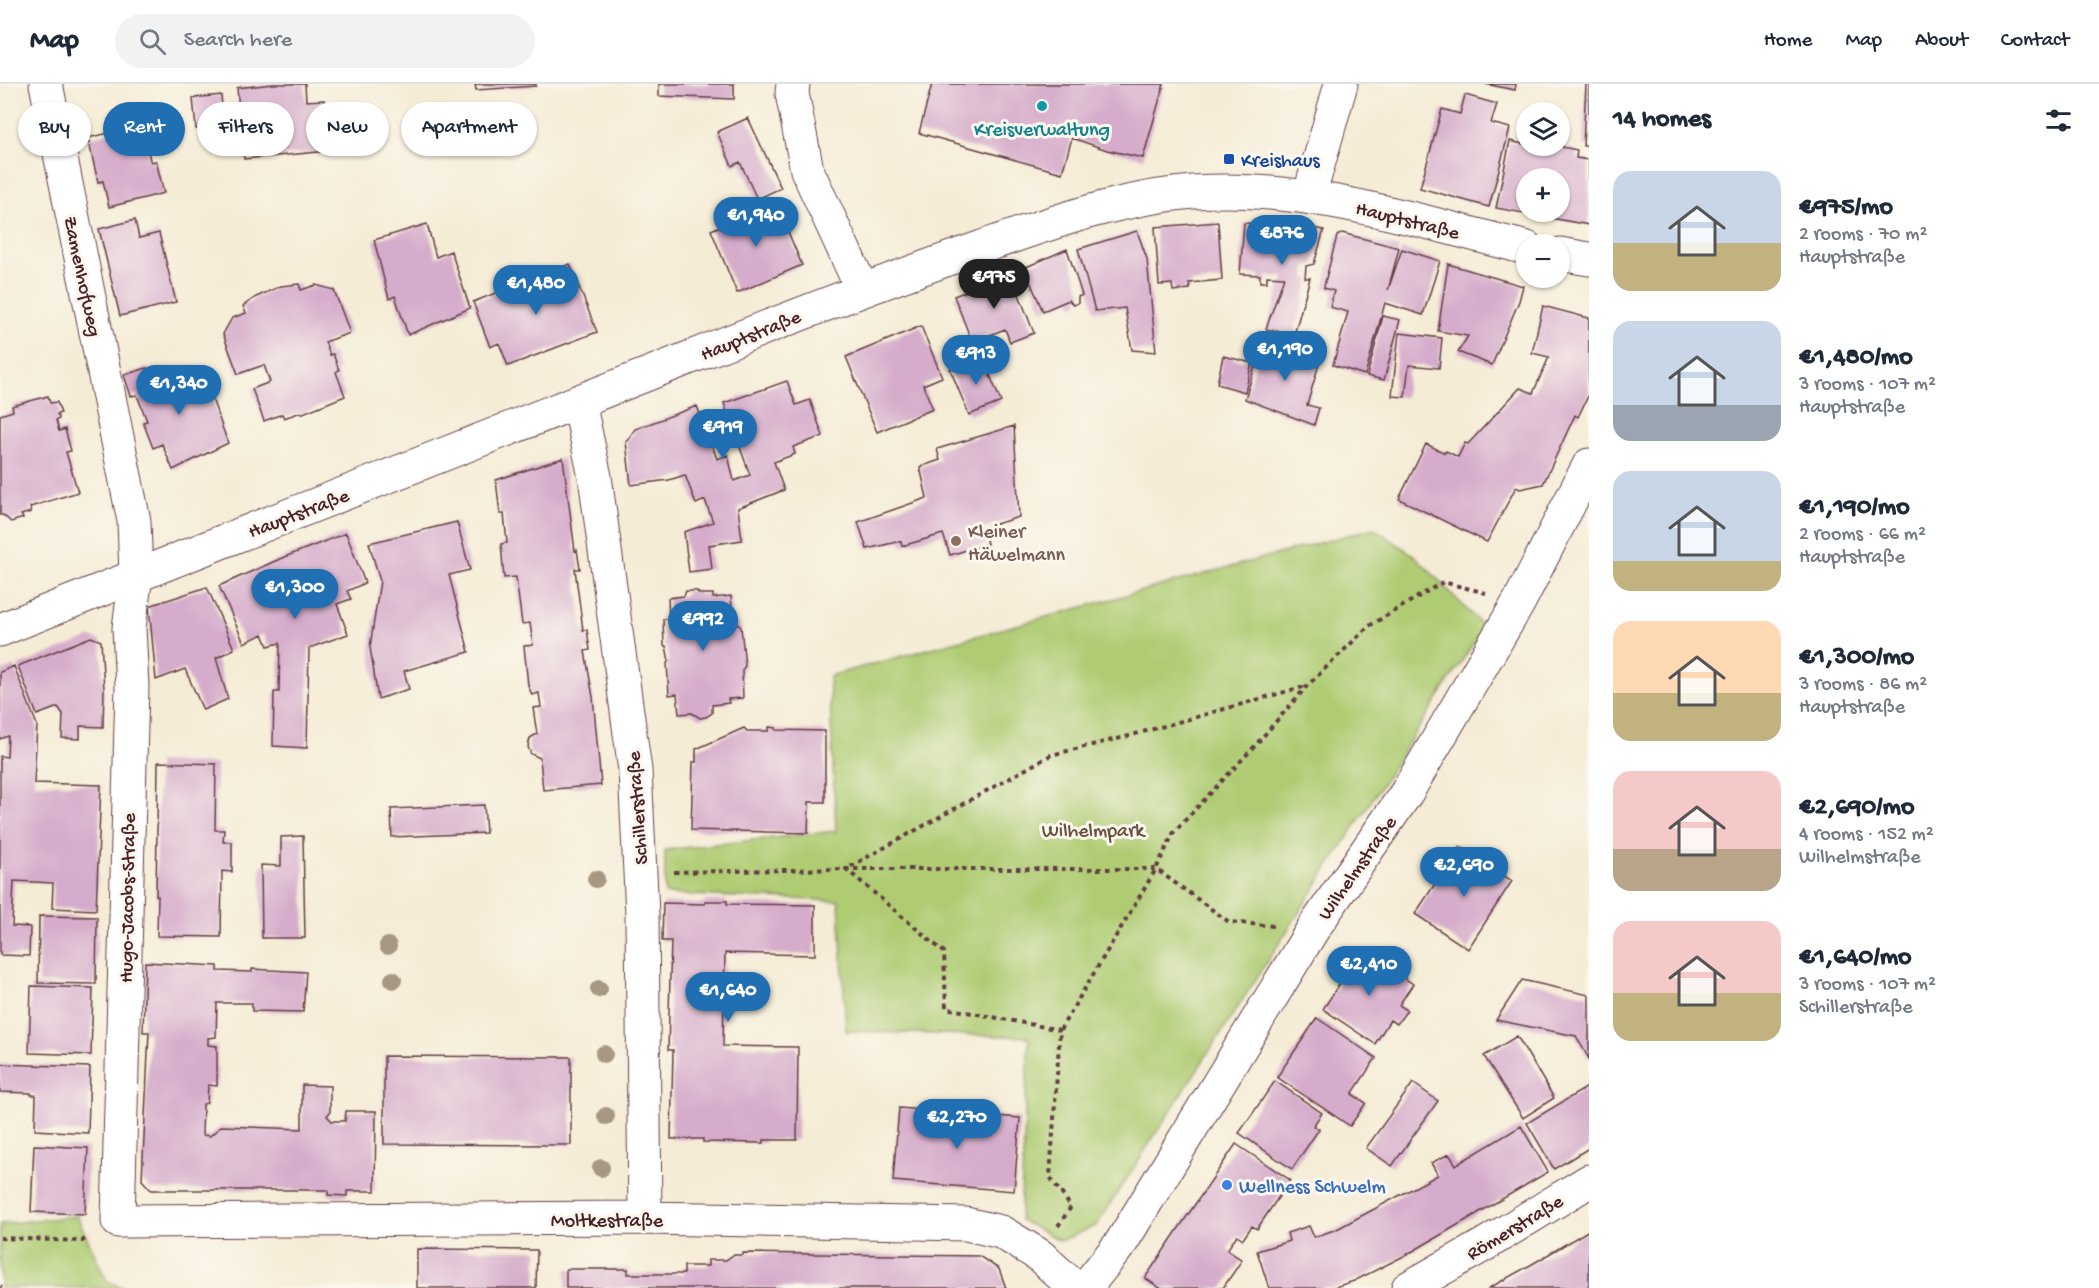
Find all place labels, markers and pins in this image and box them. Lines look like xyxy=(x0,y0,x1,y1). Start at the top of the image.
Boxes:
marker: Kreisverwaltung xyxy=(1035,99,1049,113)
place label: Kreisverwaltung xyxy=(974,120,1110,143)
place label: Kreishaus xyxy=(1241,151,1320,174)
marker: Kreishaus xyxy=(1222,152,1236,166)
pin: €1,940 xyxy=(707,197,805,248)
pin: €876 xyxy=(1246,215,1318,266)
pin: €975 xyxy=(958,259,1030,310)
pin: €1,480 xyxy=(487,265,585,316)
pin: €1,190 xyxy=(1236,331,1334,382)
pin: €913 xyxy=(940,335,1012,386)
pin: €1,340 xyxy=(130,365,228,416)
pin: €919 xyxy=(687,409,759,460)
place label: Kleiner Häwelmann xyxy=(968,522,1066,568)
marker: Kleiner Häwelmann xyxy=(949,534,963,548)
pin: €1,300 xyxy=(246,569,344,620)
pin: €992 xyxy=(667,601,739,652)
pin: €2,690 xyxy=(1415,847,1513,898)
pin: €2,410 xyxy=(1320,946,1418,997)
pin: €1,640 xyxy=(679,972,777,1023)
pin: €2,270 xyxy=(908,1099,1006,1150)
place label: Wellness Schwelm xyxy=(1239,1177,1386,1200)
marker: Wellness Schwelm xyxy=(1220,1178,1234,1192)

